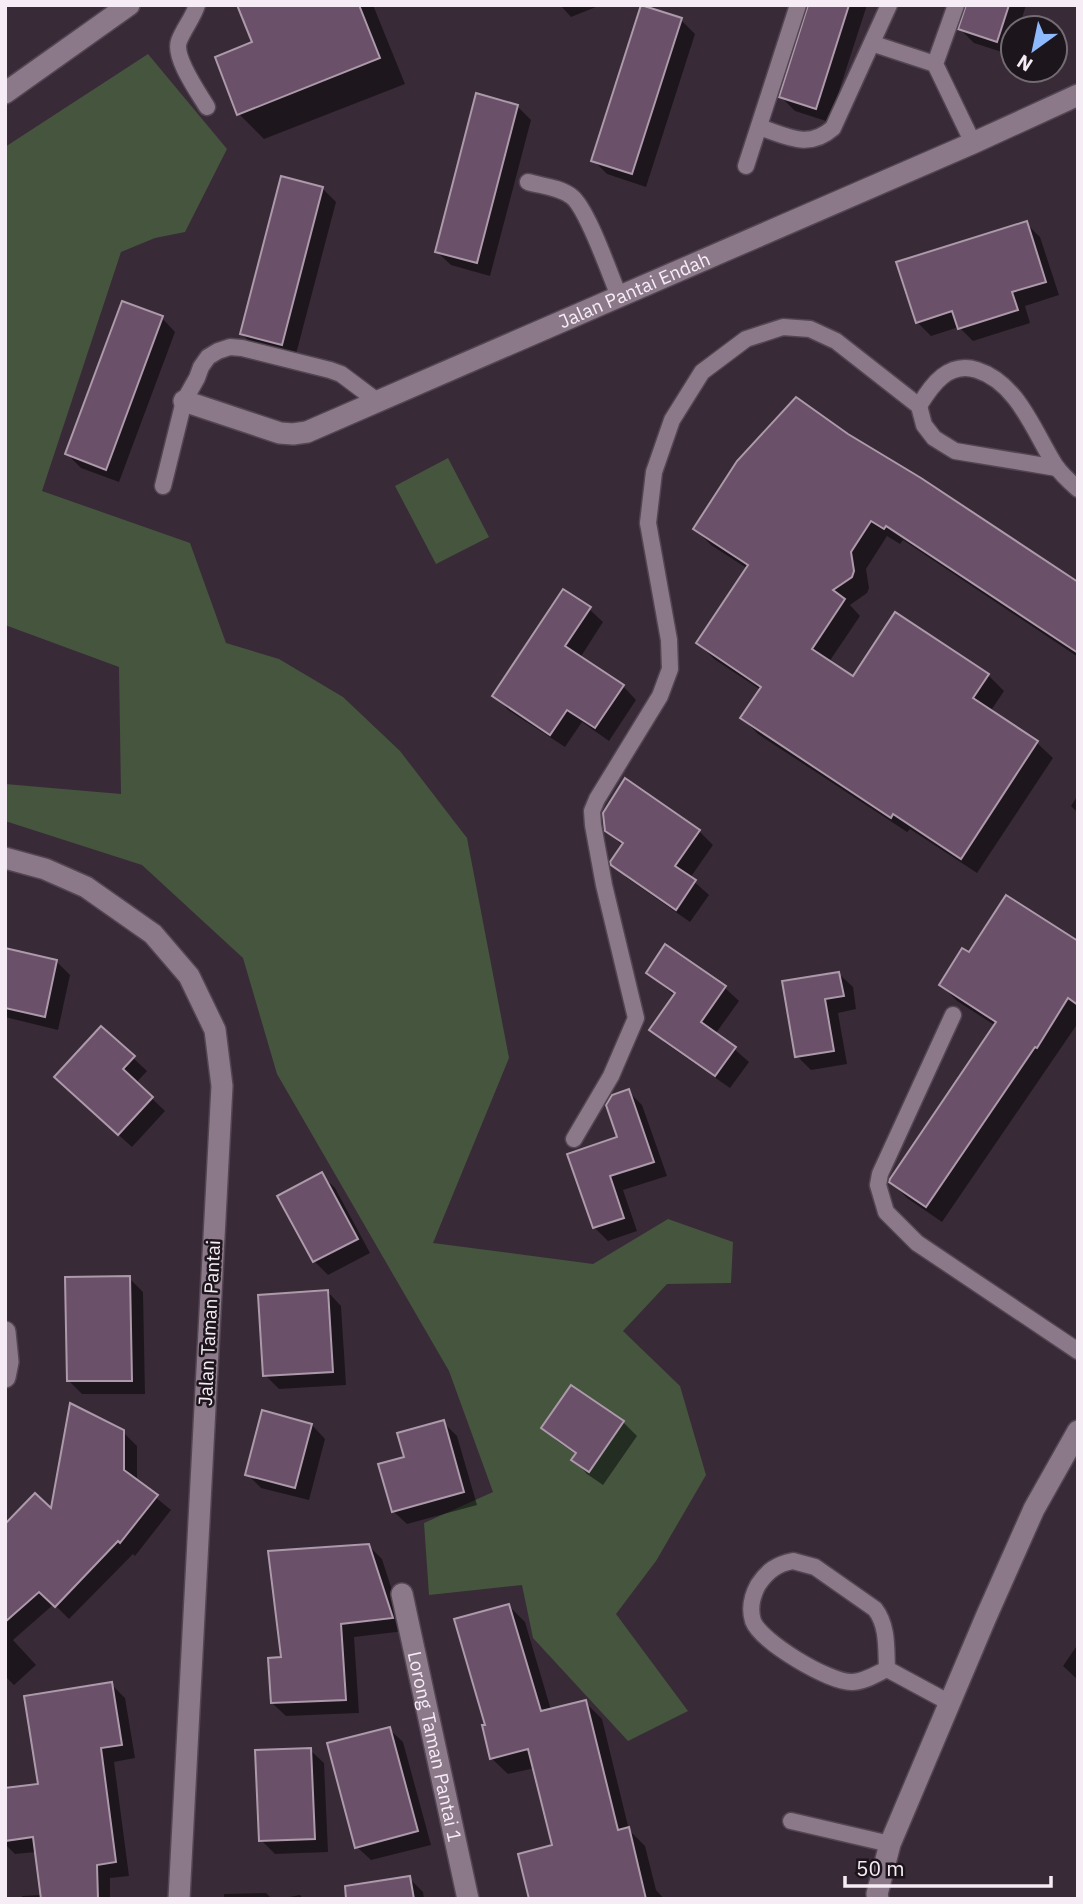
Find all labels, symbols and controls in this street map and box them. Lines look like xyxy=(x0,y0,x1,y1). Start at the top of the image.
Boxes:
north arrow xyxy=(999,14,1069,84)
text: N xyxy=(1012,49,1037,77)
street label: Jalan Pantai Endah xyxy=(555,247,714,333)
street label: Jalan Taman Pantai xyxy=(193,1240,225,1406)
street label: Lorong Taman Pantai 1 xyxy=(403,1649,467,1844)
scale bar xyxy=(845,1844,1052,1888)
text: 50 m xyxy=(856,1854,905,1882)

